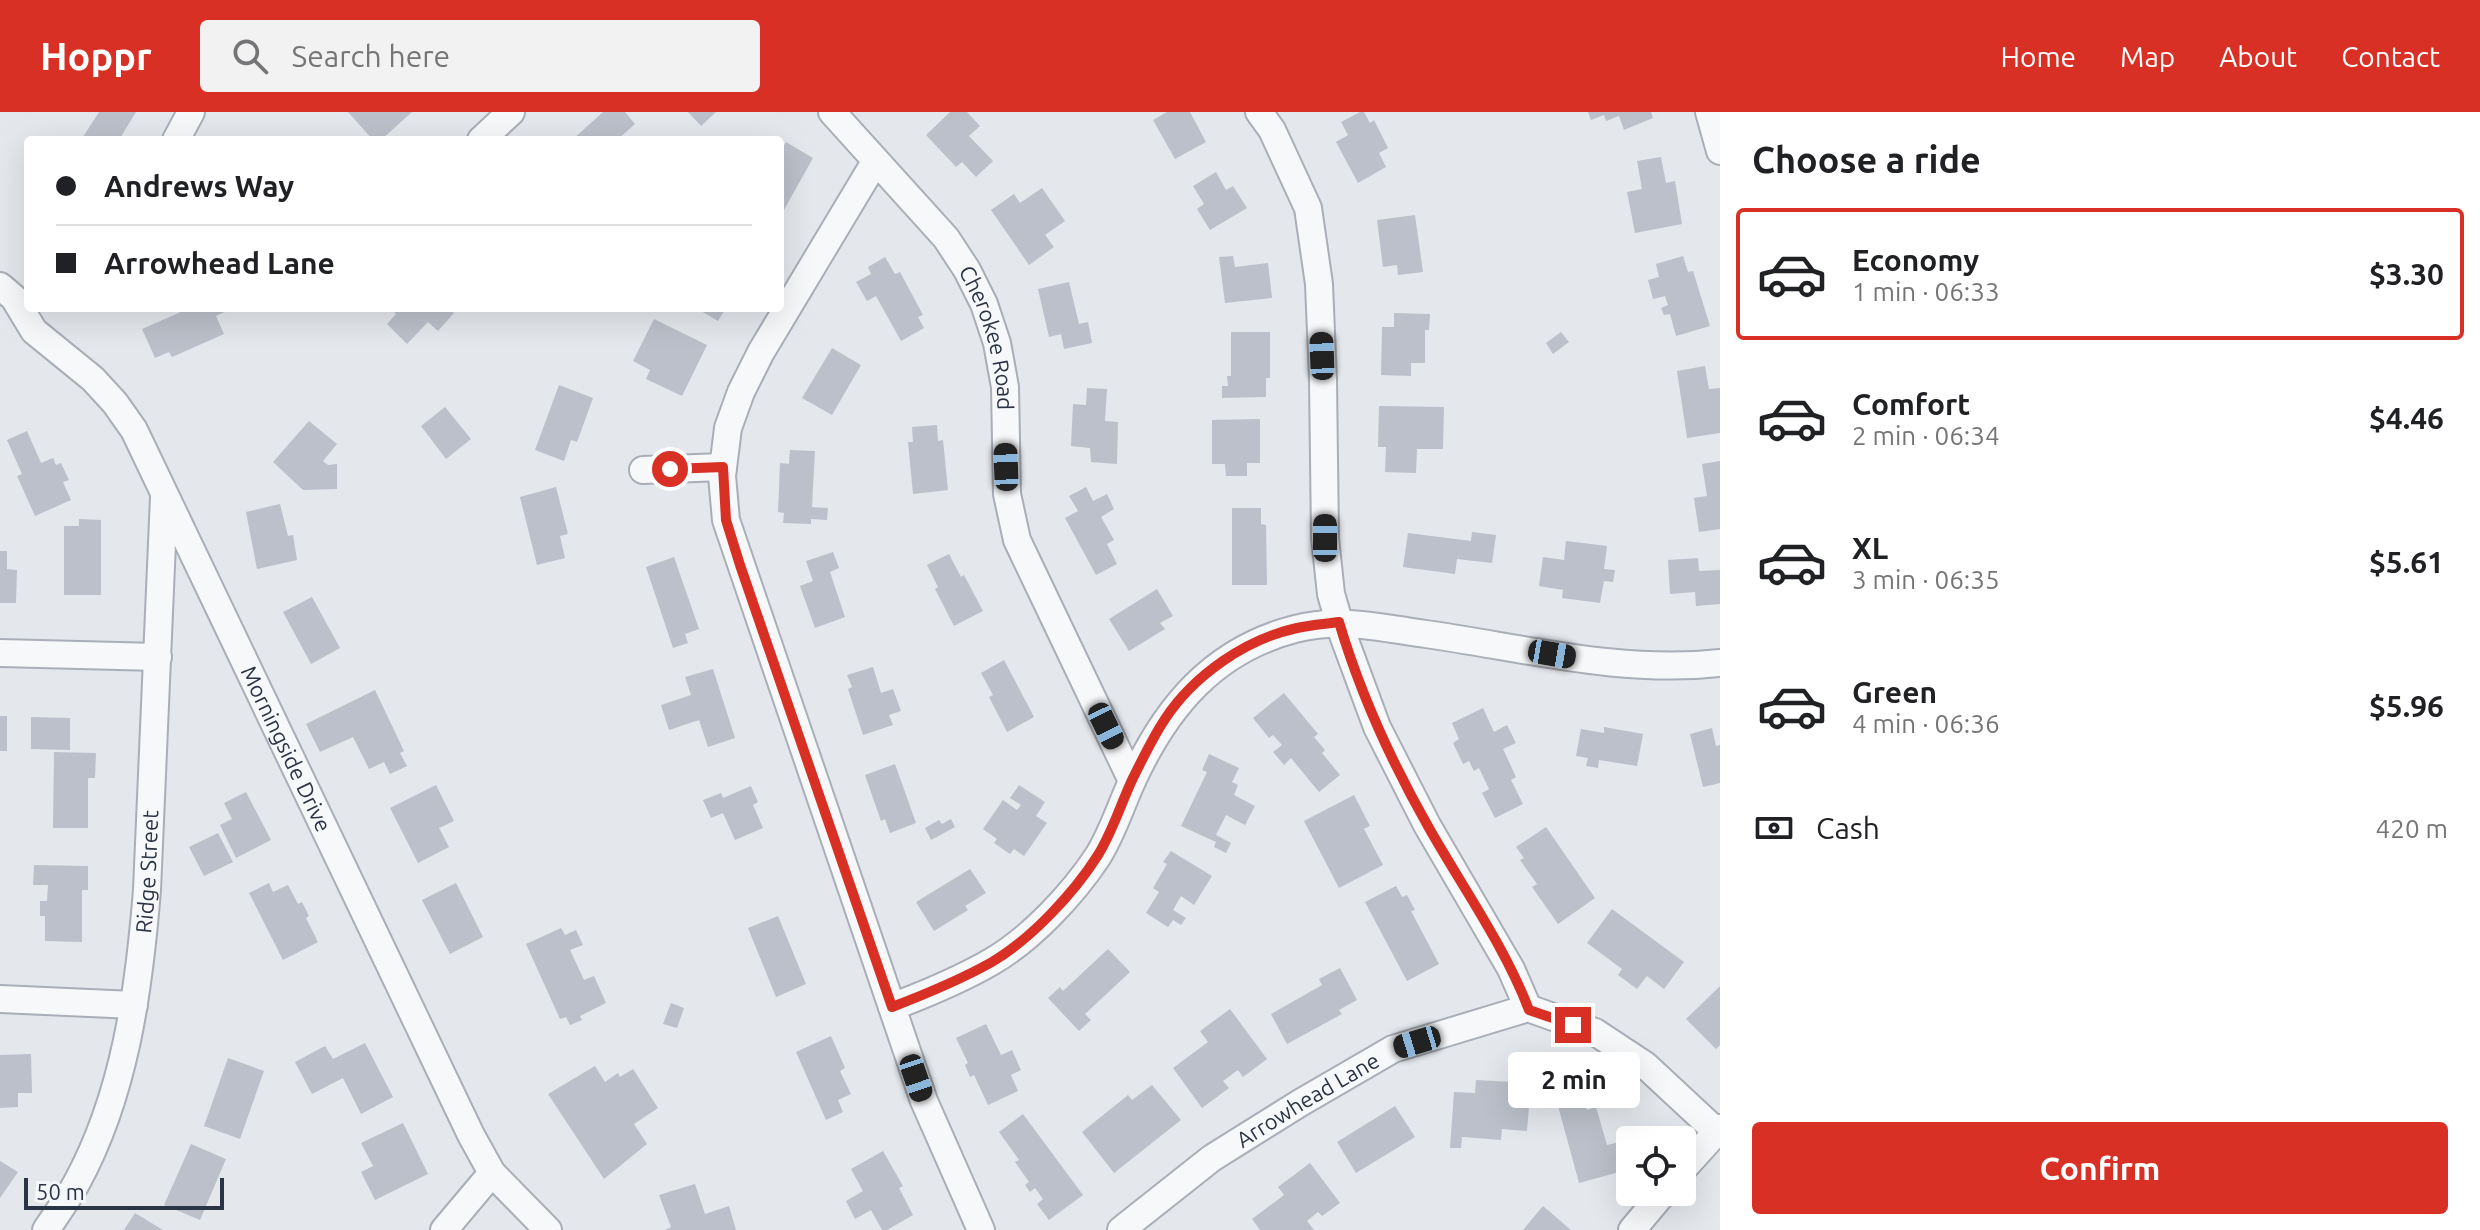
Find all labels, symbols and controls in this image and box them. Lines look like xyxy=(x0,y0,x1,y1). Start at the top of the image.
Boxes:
search box xyxy=(200,20,760,92)
icon: search xyxy=(228,34,272,78)
text: Hoppr xyxy=(40,35,152,77)
text: Search here xyxy=(292,39,450,73)
text: Home xyxy=(2001,41,2076,72)
text: Map xyxy=(2120,41,2175,72)
text: About xyxy=(2219,41,2297,72)
text: Contact xyxy=(2341,41,2440,72)
text: Choose a ride xyxy=(1752,139,1981,180)
text: Andrews Way xyxy=(104,169,294,203)
icon: car xyxy=(1756,238,1828,310)
text: Economy xyxy=(1852,243,1979,277)
text: Arrowhead Lane xyxy=(104,246,335,280)
text: $3.30 xyxy=(2369,257,2444,291)
street label: Cherokee Road xyxy=(955,261,1018,410)
text: 1 min · 06:33 xyxy=(1852,277,2000,306)
car xyxy=(1309,332,1335,380)
icon: car xyxy=(1756,382,1828,454)
text: Comfort xyxy=(1852,387,1970,421)
text: $4.46 xyxy=(2369,401,2444,435)
text: 2 min · 06:34 xyxy=(1852,421,2000,450)
car xyxy=(993,443,1019,491)
route start xyxy=(652,451,688,487)
car xyxy=(1313,514,1337,562)
icon: car xyxy=(1756,526,1828,598)
text: XL xyxy=(1852,531,1888,565)
text: $5.61 xyxy=(2369,545,2444,579)
text: 3 min · 06:35 xyxy=(1852,565,2000,594)
car xyxy=(1526,638,1578,670)
street label: Morningside Drive xyxy=(237,662,337,835)
icon: car xyxy=(1756,670,1828,742)
text: Green xyxy=(1852,675,1937,709)
text: $5.96 xyxy=(2369,689,2444,723)
car xyxy=(1085,699,1127,753)
text: 4 min · 06:36 xyxy=(1852,709,2000,738)
icon: cash xyxy=(1752,806,1796,850)
street label: Ridge Street xyxy=(130,809,162,934)
text: Cash xyxy=(1816,811,1880,845)
text: 420 m xyxy=(2376,814,2448,843)
route end xyxy=(1555,1007,1591,1043)
car xyxy=(1391,1024,1443,1060)
street label: Arrowhead Lane xyxy=(1231,1047,1383,1152)
car xyxy=(897,1051,935,1105)
callout: 2 min xyxy=(1507,1053,1639,1109)
text: 2 min xyxy=(1541,1065,1607,1094)
button: Confirm xyxy=(1752,1122,2448,1214)
map controls xyxy=(1616,1126,1696,1206)
button: locate xyxy=(1616,1126,1696,1206)
scale bar xyxy=(24,1174,224,1210)
text: 50 m xyxy=(36,1179,85,1204)

